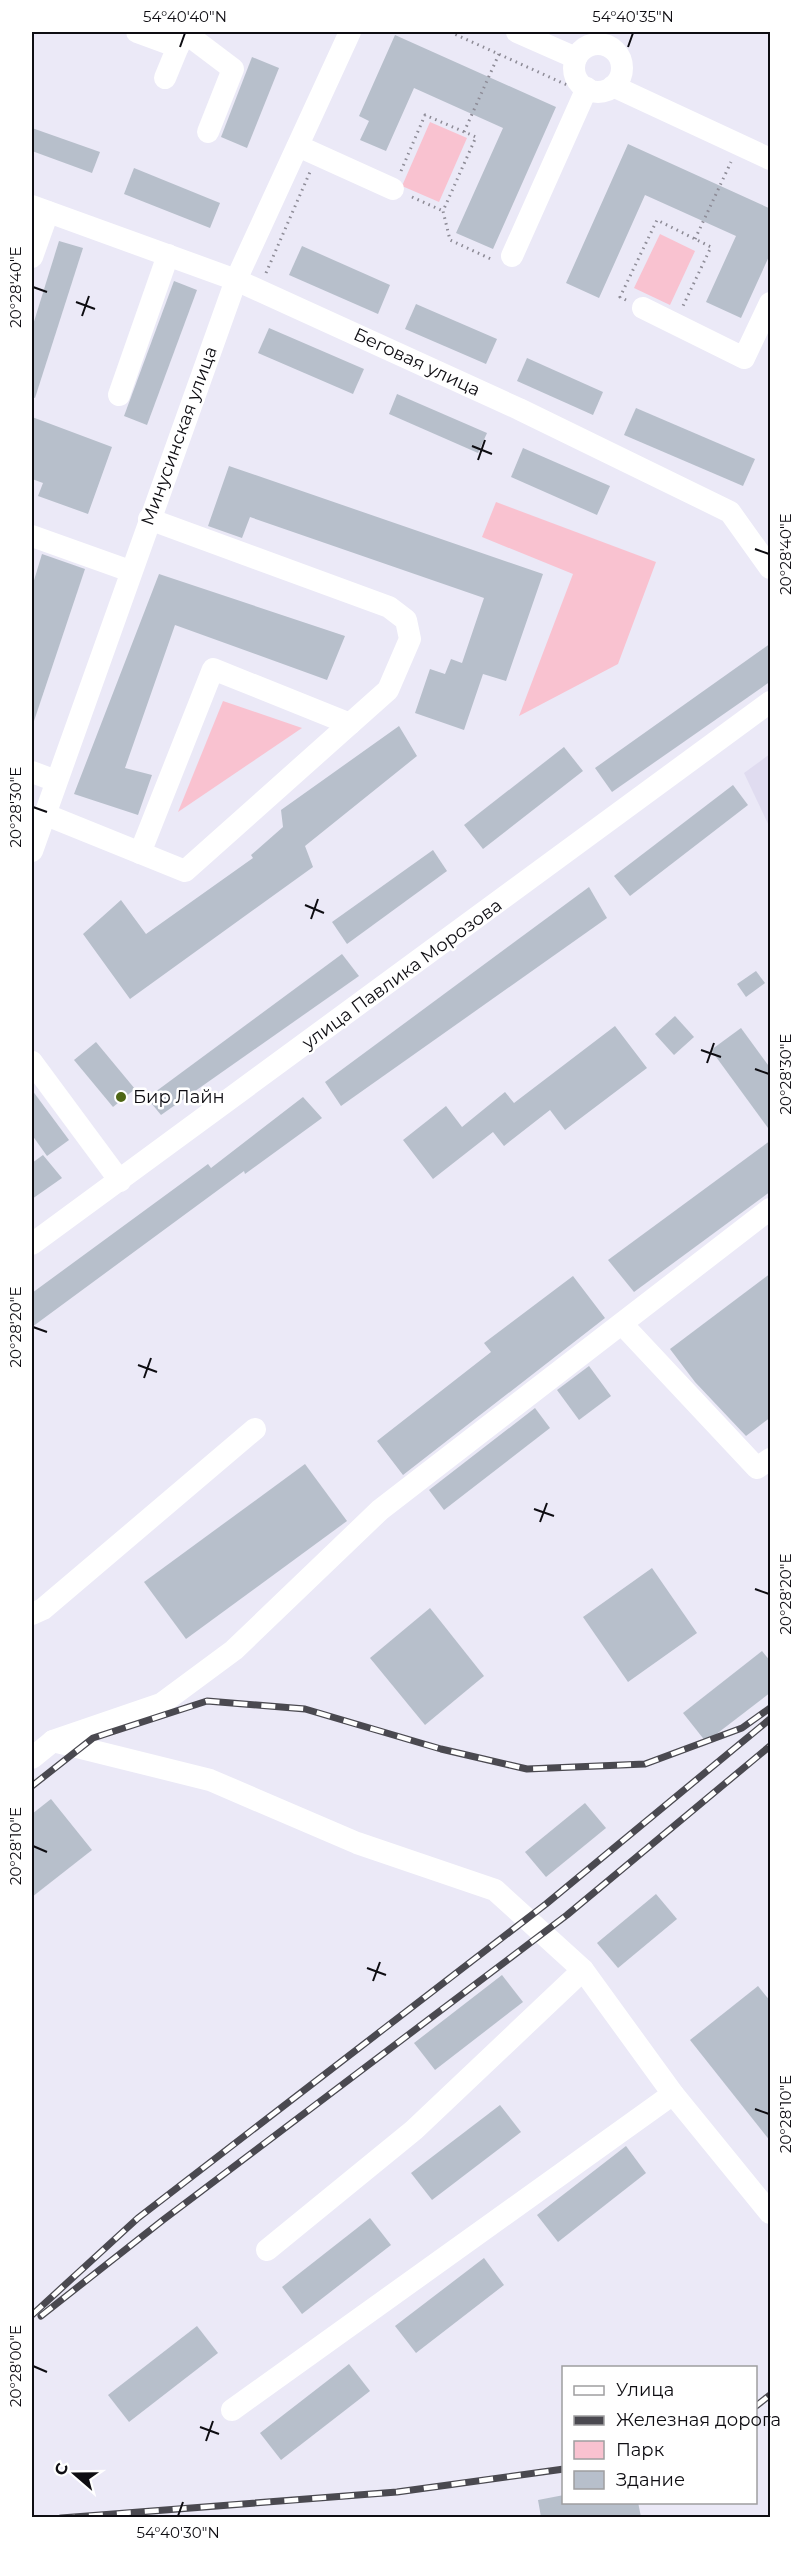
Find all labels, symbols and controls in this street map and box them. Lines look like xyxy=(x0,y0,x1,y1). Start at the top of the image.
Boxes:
text: 54°40'40"N xyxy=(143,7,227,26)
text: 54°40'35"N xyxy=(592,7,674,26)
text: 20°28'40"E xyxy=(6,246,25,328)
street label: Беговая улица xyxy=(350,323,484,401)
street label: Минусинская улица xyxy=(136,343,222,529)
text: 20°28'40"E xyxy=(776,513,795,595)
text: 20°28'30"E xyxy=(6,767,25,847)
street label: улица Павлика Морозова xyxy=(297,894,506,1054)
text: 20°28'30"E xyxy=(776,1034,795,1114)
place label: Бир Лайн xyxy=(133,1086,225,1108)
marker: Бир Лайн xyxy=(114,1090,128,1104)
text: 20°28'20"E xyxy=(6,1287,25,1367)
text: 20°28'20"E xyxy=(776,1554,795,1634)
text: 20°28'10"E xyxy=(6,1807,25,1885)
text: 20°28'10"E xyxy=(776,2075,795,2153)
text: 20°28'00"E xyxy=(6,2325,25,2407)
legend xyxy=(562,2366,757,2504)
text: Улица xyxy=(616,2379,674,2401)
text: Железная дорога xyxy=(616,2409,781,2431)
text: Парк xyxy=(616,2439,665,2461)
north arrow xyxy=(45,2444,105,2504)
text: С xyxy=(50,2460,72,2478)
text: Здание xyxy=(616,2469,685,2491)
text: 54°40'30"N xyxy=(136,2523,220,2542)

